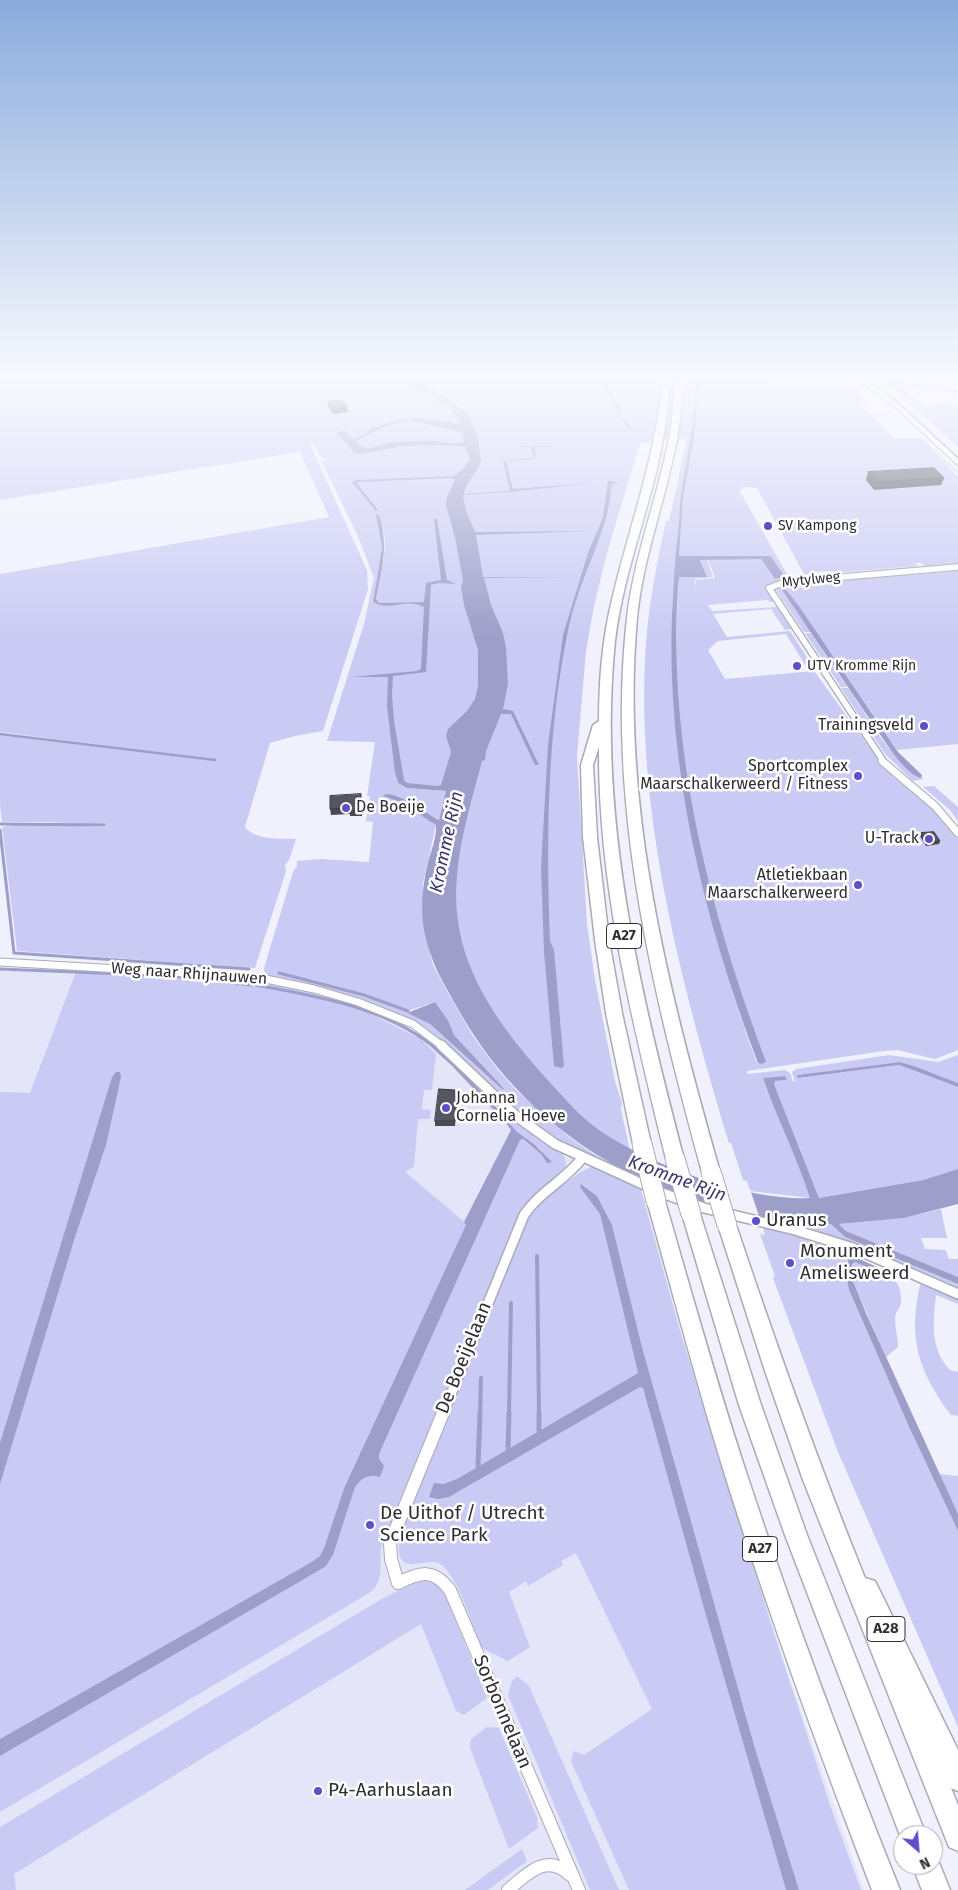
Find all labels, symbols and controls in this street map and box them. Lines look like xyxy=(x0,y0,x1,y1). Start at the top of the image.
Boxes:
place label: SV Kampong xyxy=(778,518,857,534)
marker: SV Kampong xyxy=(762,520,774,532)
street label: Mytylweg xyxy=(781,569,841,591)
place label: UTV Kromme Rijn xyxy=(807,658,916,674)
marker: UTV Kromme Rijn xyxy=(791,660,803,672)
place label: Trainingsveld xyxy=(818,716,914,736)
marker: Trainingsveld xyxy=(918,720,930,732)
place label: Sportcomplex Maarschalkerweerd / Fitness xyxy=(640,757,848,795)
marker: Sportcomplex Maarschalkerweerd / Fitness xyxy=(852,770,864,782)
water label: Kromme Rijn xyxy=(426,789,468,895)
place label: De Boeije xyxy=(356,798,425,818)
marker: De Boeije xyxy=(340,802,352,814)
place label: U-Track xyxy=(865,829,919,849)
marker: U-Track xyxy=(923,833,935,845)
place label: Atletiekbaan Maarschalkerweerd xyxy=(707,866,848,904)
marker: Atletiekbaan Maarschalkerweerd xyxy=(852,879,864,891)
road number: A27 xyxy=(606,924,642,948)
street label: Weg naar Rhijnauwen xyxy=(110,959,268,989)
place label: Johanna Cornelia Hoeve xyxy=(456,1089,566,1127)
marker: Johanna Cornelia Hoeve xyxy=(440,1102,452,1114)
water label: Kromme Rijn xyxy=(625,1151,729,1207)
place label: Uranus xyxy=(766,1210,827,1232)
marker: Uranus xyxy=(750,1215,762,1227)
place label: Monument Amelisweerd xyxy=(800,1241,910,1285)
marker: Monument Amelisweerd xyxy=(784,1257,796,1269)
street label: De Boeijelaan xyxy=(431,1299,497,1417)
place label: De Uithof / Utrecht Science Park xyxy=(380,1503,545,1547)
marker: De Uithof / Utrecht Science Park xyxy=(364,1519,376,1531)
road number: A27 xyxy=(742,1536,778,1562)
road number: A28 xyxy=(867,1616,905,1642)
street label: Sorbonnelaan xyxy=(468,1652,536,1772)
place label: P4-Aarhuslaan xyxy=(328,1780,453,1802)
marker: P4-Aarhuslaan xyxy=(312,1785,324,1797)
north arrow xyxy=(893,1825,943,1875)
text: N xyxy=(917,1853,933,1873)

